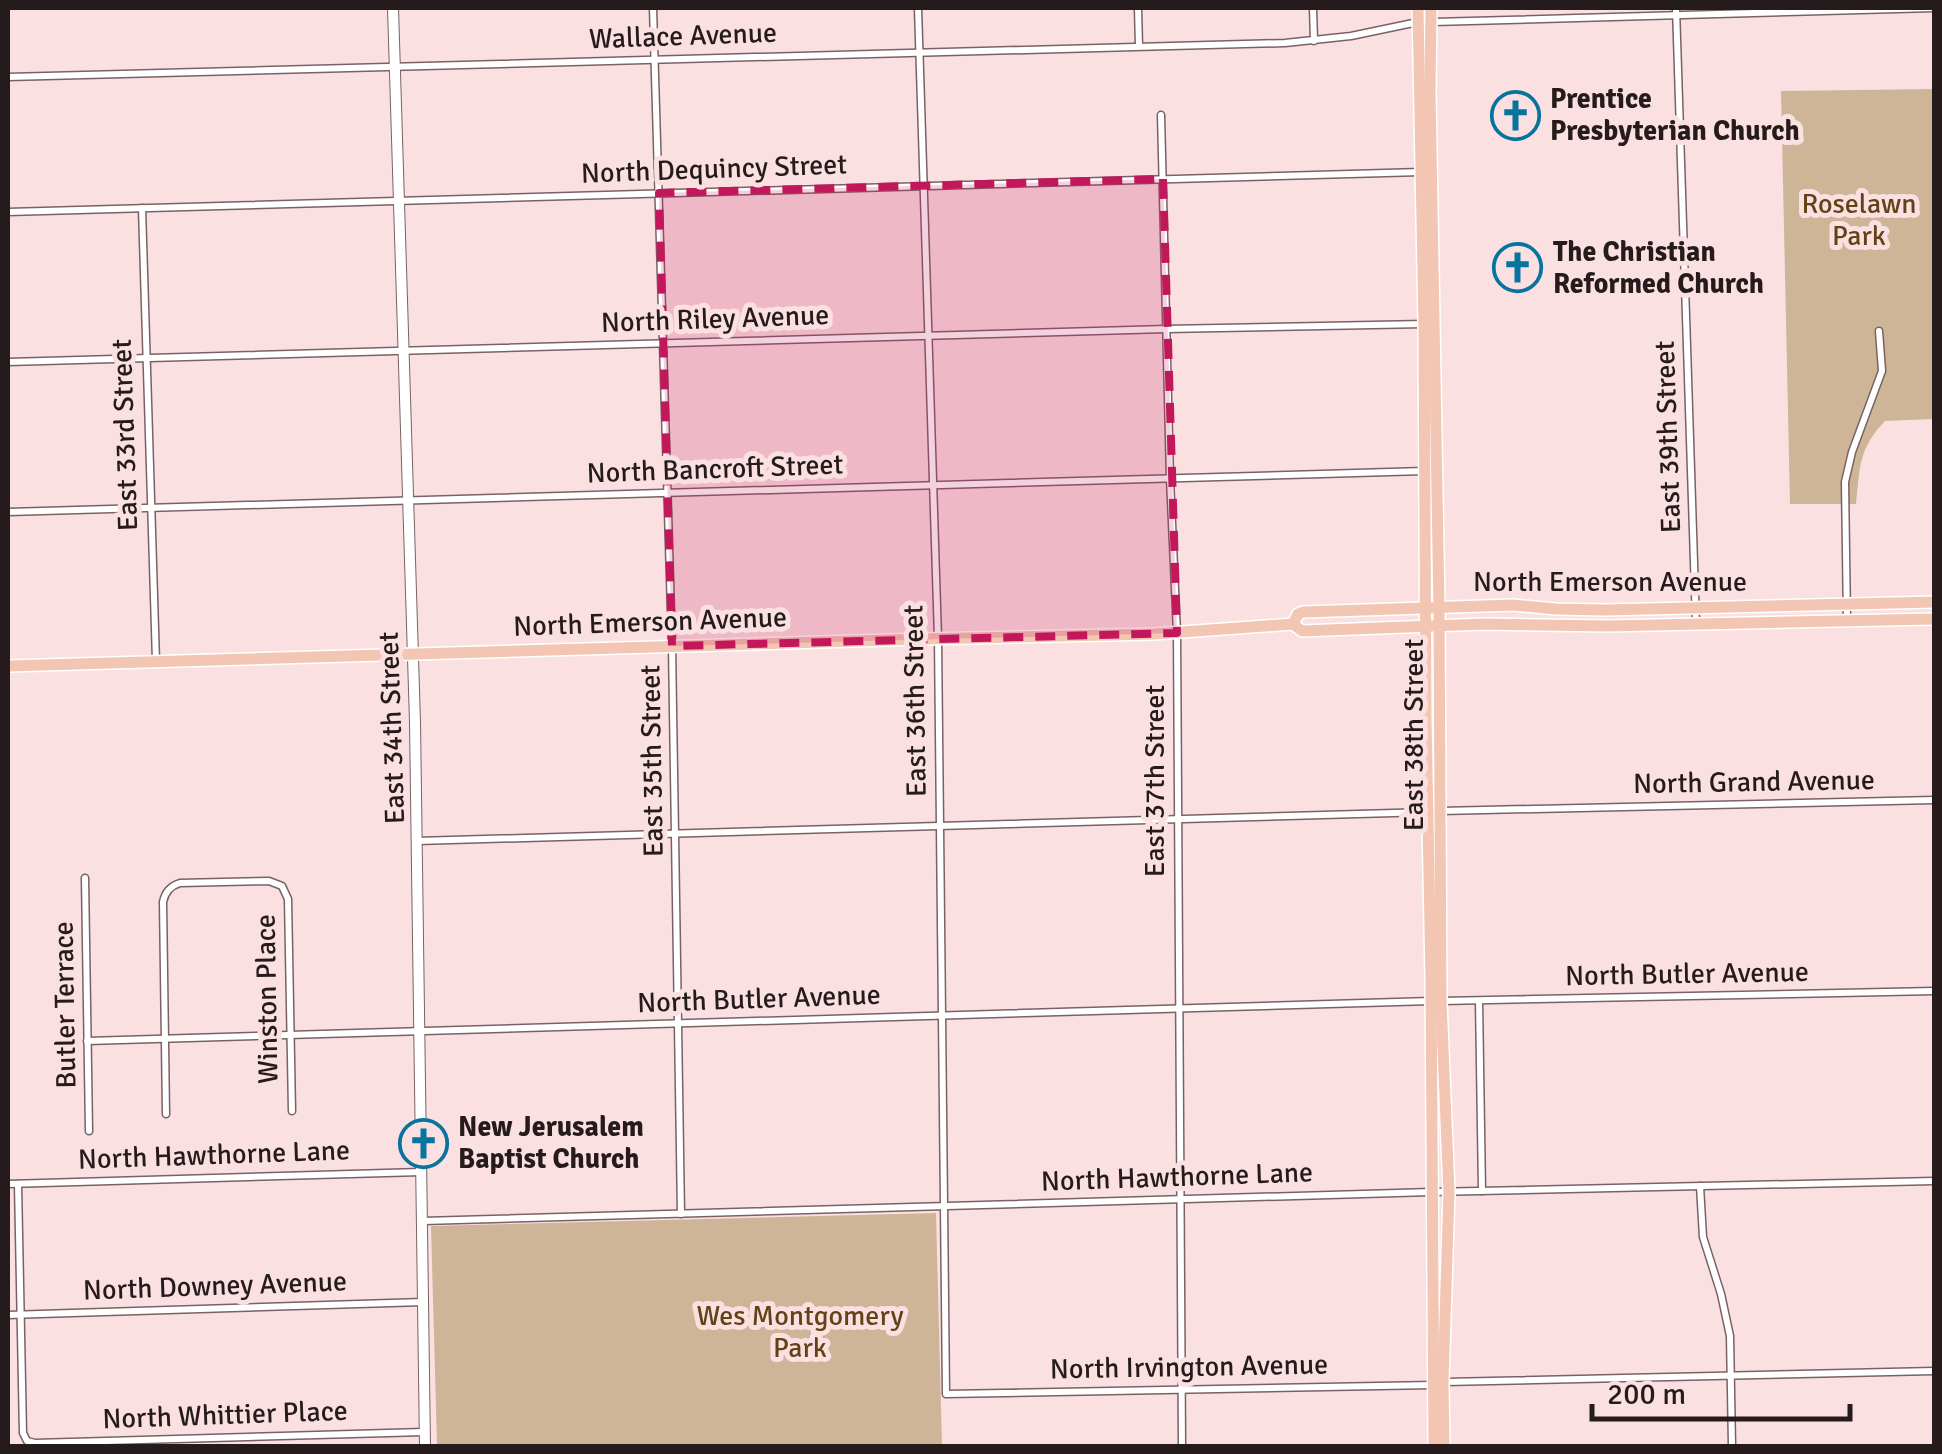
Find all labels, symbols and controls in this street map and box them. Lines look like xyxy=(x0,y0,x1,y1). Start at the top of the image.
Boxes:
street label: Wallace Avenue xyxy=(588,16,778,56)
place label: Prentice Presbyterian Church xyxy=(1550,82,1800,148)
church icon: Prentice Presbyterian Church xyxy=(1489,89,1541,141)
street label: North Dequincy Street xyxy=(580,147,848,191)
park label: Roselawn Park xyxy=(1802,187,1916,253)
place label: The Christian Reformed Church xyxy=(1553,235,1764,301)
church icon: The Christian Reformed Church xyxy=(1492,242,1544,294)
street label: North Riley Avenue xyxy=(600,298,830,340)
street label: East 33rd Street xyxy=(105,338,145,532)
street label: East 39th Street xyxy=(1648,340,1688,534)
street label: North Bancroft Street xyxy=(586,448,844,490)
street label: North Emerson Avenue xyxy=(1473,565,1747,599)
street label: North Emerson Avenue xyxy=(512,600,788,644)
street label: East 36th Street xyxy=(896,604,934,798)
street label: East 34th Street xyxy=(372,631,412,825)
street label: East 38th Street xyxy=(1397,639,1431,831)
street label: East 35th Street xyxy=(633,664,671,858)
street label: East 37th Street xyxy=(1138,685,1172,877)
street label: North Grand Avenue xyxy=(1633,763,1875,801)
street label: Winston Place xyxy=(249,914,285,1084)
street label: Butler Terrace xyxy=(47,921,83,1089)
street label: North Butler Avenue xyxy=(1565,955,1809,993)
street label: North Butler Avenue xyxy=(637,978,881,1020)
place label: New Jerusalem Baptist Church xyxy=(458,1110,644,1176)
church icon: New Jerusalem Baptist Church xyxy=(397,1117,449,1169)
street label: North Hawthorne Lane xyxy=(77,1133,351,1177)
street label: North Hawthorne Lane xyxy=(1040,1155,1314,1199)
street label: North Downey Avenue xyxy=(82,1264,348,1308)
park label: Wes Montgomery Park xyxy=(696,1299,904,1365)
street label: North Irvington Avenue xyxy=(1050,1348,1328,1386)
scale bar xyxy=(1592,1359,1850,1421)
text: 200 m xyxy=(1607,1376,1686,1413)
street label: North Whittier Place xyxy=(102,1394,348,1436)

